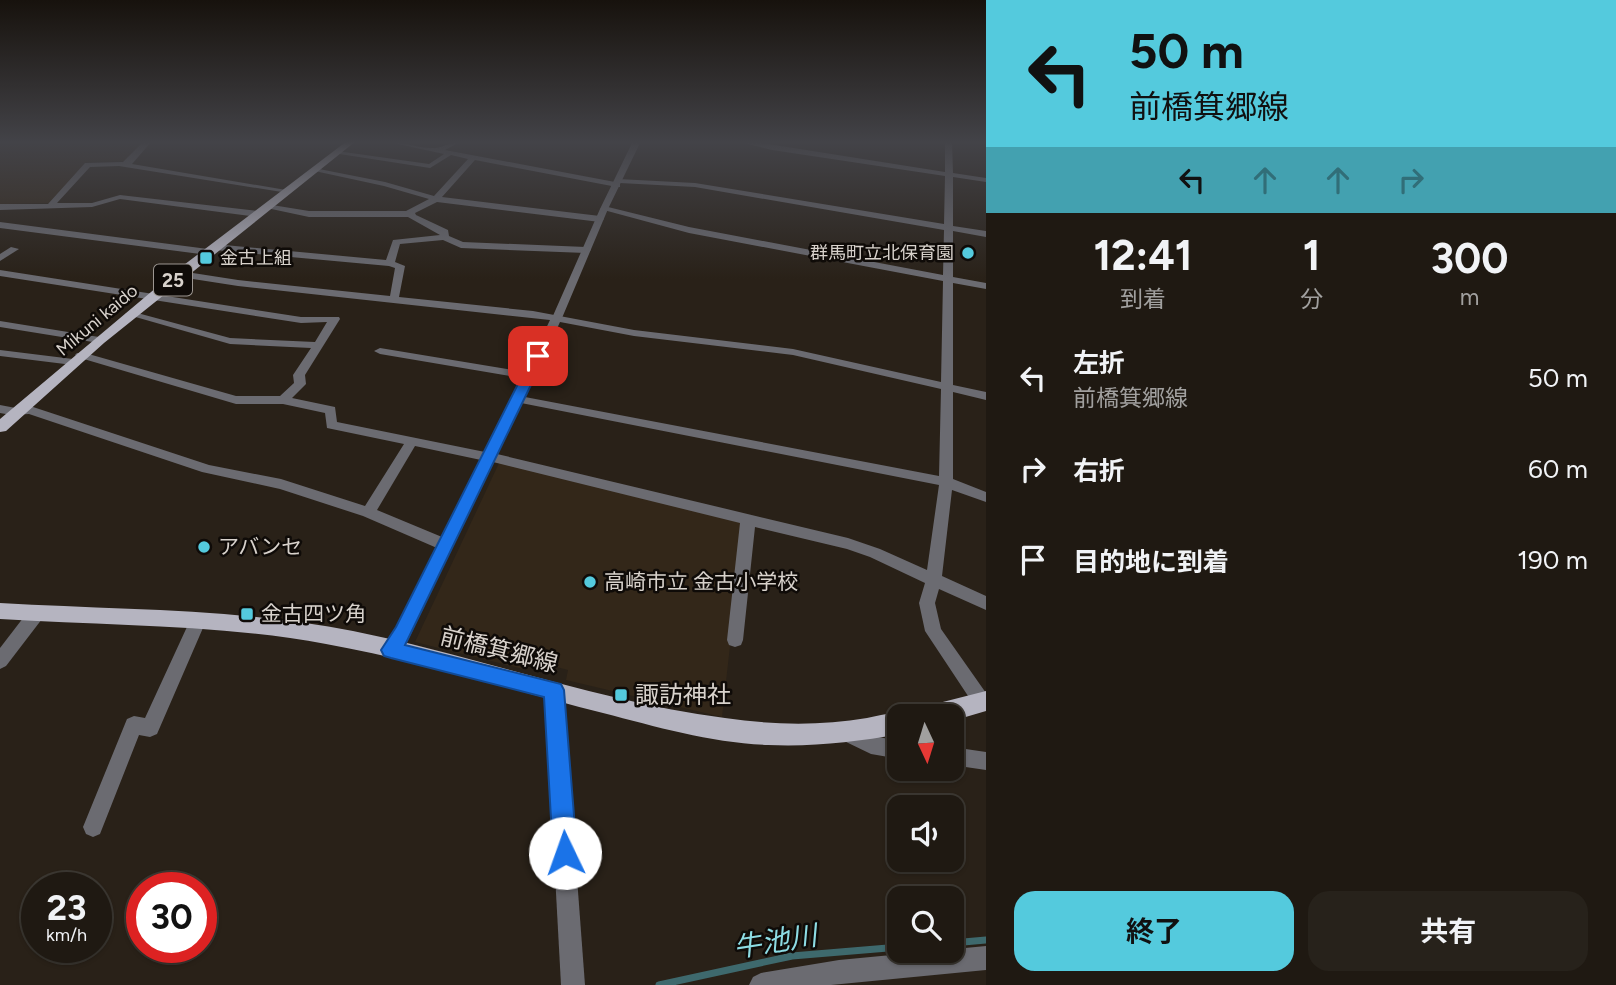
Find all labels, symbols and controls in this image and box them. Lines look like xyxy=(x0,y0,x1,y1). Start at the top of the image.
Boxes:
text: 50 m xyxy=(1129,21,1244,80)
icon: left xyxy=(1014,28,1105,119)
text: 前橋箕郷線 xyxy=(1129,88,1289,126)
icon: left xyxy=(1173,161,1211,199)
icon: ahead xyxy=(1246,161,1284,199)
icon: ahead xyxy=(1319,161,1357,199)
icon: right xyxy=(1392,161,1430,199)
text: 12:41 xyxy=(1094,230,1193,281)
text: 1 xyxy=(1303,230,1320,281)
text: 300 xyxy=(1431,233,1508,284)
place label: 群馬町立北保育園 xyxy=(810,242,954,264)
marker: 群馬町立北保育園 xyxy=(960,245,976,261)
place label: 金古上組 xyxy=(220,247,292,269)
marker: 金古上組 xyxy=(198,250,214,266)
road number: 25 xyxy=(154,264,192,296)
street label: Mikuni kaido xyxy=(52,280,142,360)
text: m xyxy=(1460,283,1479,311)
text: 到着 xyxy=(1120,285,1166,313)
text: 分 xyxy=(1300,285,1323,313)
pin xyxy=(508,326,568,386)
icon: arrive xyxy=(519,337,557,375)
text: 左折 xyxy=(1073,347,1125,379)
icon: left xyxy=(1014,359,1052,397)
text: 50 m xyxy=(1528,362,1588,394)
text: 前橋箕郷線 xyxy=(1073,384,1188,412)
icon: right xyxy=(1014,450,1052,488)
text: 60 m xyxy=(1528,453,1588,485)
text: 右折 xyxy=(1073,455,1125,487)
place label: アバンセ xyxy=(218,534,302,559)
marker: アバンセ xyxy=(196,539,212,555)
icon: arrive xyxy=(1014,541,1052,579)
text: 190 m xyxy=(1517,544,1588,576)
text: 目的地に到着 xyxy=(1073,546,1229,578)
place label: 高崎市立 金古小学校 xyxy=(604,569,798,594)
marker: 高崎市立 金古小学校 xyxy=(582,574,598,590)
place label: 金古四ツ角 xyxy=(261,601,366,626)
marker: 金古四ツ角 xyxy=(239,606,255,622)
street label: 前橋箕郷線 xyxy=(437,621,561,678)
place label: 諏訪神社 xyxy=(635,680,731,709)
marker: 諏訪神社 xyxy=(613,687,629,703)
north arrow xyxy=(887,704,964,780)
map controls xyxy=(887,704,964,963)
button: sound xyxy=(887,795,964,872)
position arrow xyxy=(528,816,602,890)
speed limit sign: 30 xyxy=(126,872,217,963)
button: search xyxy=(887,886,964,963)
text: 23 xyxy=(47,887,86,929)
button: 終了 xyxy=(1014,891,1294,971)
button: 共有 xyxy=(1308,891,1588,971)
water label: 牛池川 xyxy=(731,917,822,964)
text: km/h xyxy=(46,924,87,946)

